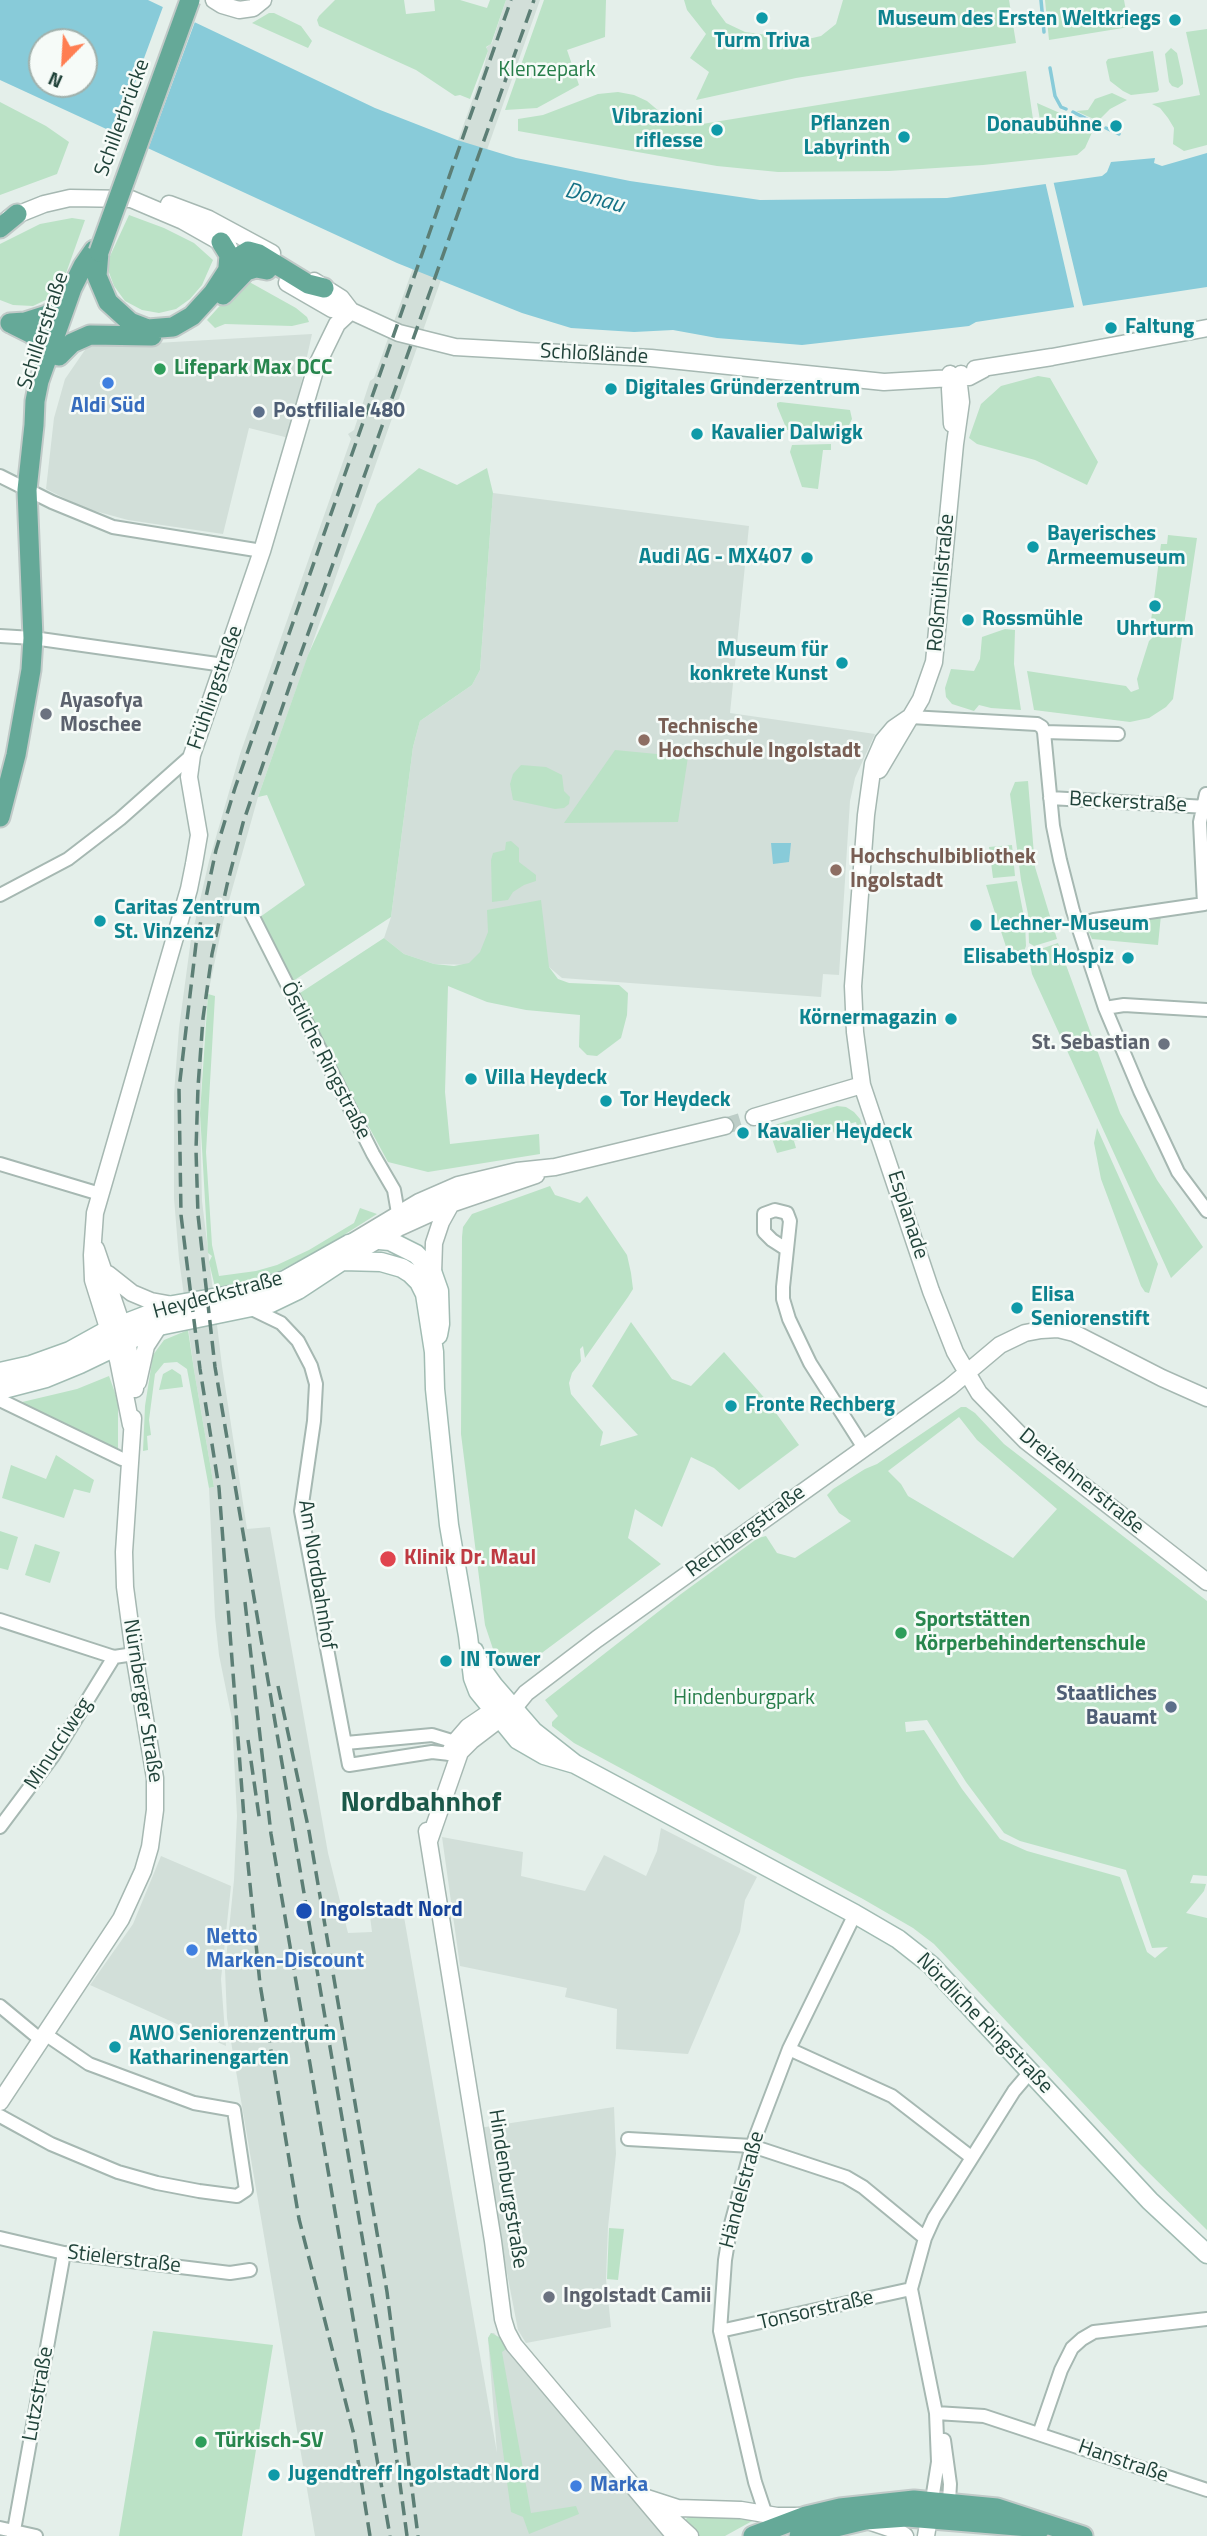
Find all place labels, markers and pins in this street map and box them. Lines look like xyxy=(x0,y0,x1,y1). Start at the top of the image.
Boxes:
place label: Museum des Ersten Weltkriegs xyxy=(877,7,1161,33)
marker: Turm Triva xyxy=(754,10,770,26)
marker: Museum des Ersten Weltkriegs xyxy=(1167,12,1183,28)
place label: Turm Triva xyxy=(714,29,810,55)
place label: Vibrazioni riflesse xyxy=(612,105,703,155)
place label: Pflanzen Labyrinth xyxy=(804,112,890,162)
place label: Donaubühne xyxy=(987,113,1102,139)
marker: Donaubühne xyxy=(1108,118,1124,134)
marker: Vibrazioni riflesse xyxy=(709,122,725,138)
marker: Pflanzen Labyrinth xyxy=(896,129,912,145)
place label: Faltung xyxy=(1125,315,1194,341)
marker: Faltung xyxy=(1103,320,1119,336)
place label: Lifepark Max DCC xyxy=(174,356,332,382)
marker: Lifepark Max DCC xyxy=(152,361,168,377)
marker: Aldi Süd xyxy=(100,375,116,391)
place label: Digitales Gründerzentrum xyxy=(625,376,860,402)
marker: Digitales Gründerzentrum xyxy=(603,381,619,397)
place label: Aldi Süd xyxy=(71,394,145,420)
place label: Postfiliale 480 xyxy=(273,399,405,425)
marker: Postfiliale 480 xyxy=(251,404,267,420)
place label: Kavalier Dalwigk xyxy=(711,421,863,447)
marker: Kavalier Dalwigk xyxy=(689,426,705,442)
place label: Bayerisches Armeemuseum xyxy=(1047,522,1186,572)
marker: Bayerisches Armeemuseum xyxy=(1025,539,1041,555)
place label: Audi AG - MX407 xyxy=(639,545,793,571)
marker: Audi AG - MX407 xyxy=(799,550,815,566)
marker: Uhrturm xyxy=(1147,598,1163,614)
place label: Rossmühle xyxy=(982,607,1083,633)
marker: Rossmühle xyxy=(960,612,976,628)
place label: Uhrturm xyxy=(1116,617,1194,643)
place label: Museum für konkrete Kunst xyxy=(689,638,828,688)
marker: Museum für konkrete Kunst xyxy=(834,655,850,671)
place label: Ayasofya Moschee xyxy=(60,689,143,739)
marker: Ayasofya Moschee xyxy=(38,706,54,722)
place label: Technische Hochschule Ingolstadt xyxy=(658,715,861,765)
marker: Technische Hochschule Ingolstadt xyxy=(636,732,652,748)
place label: Hochschulbibliothek Ingolstadt xyxy=(850,845,1036,895)
marker: Hochschulbibliothek Ingolstadt xyxy=(828,862,844,878)
place label: Caritas Zentrum St. Vinzenz xyxy=(114,896,260,946)
place label: Lechner-Museum xyxy=(990,912,1149,938)
marker: Caritas Zentrum St. Vinzenz xyxy=(92,913,108,929)
marker: Lechner-Museum xyxy=(968,917,984,933)
place label: Elisabeth Hospiz xyxy=(963,945,1114,971)
marker: Elisabeth Hospiz xyxy=(1120,950,1136,966)
place label: Körnermagazin xyxy=(799,1006,937,1032)
marker: Körnermagazin xyxy=(943,1011,959,1027)
place label: St. Sebastian xyxy=(1031,1031,1150,1057)
marker: St. Sebastian xyxy=(1156,1036,1172,1052)
place label: Villa Heydeck xyxy=(485,1066,607,1092)
marker: Villa Heydeck xyxy=(463,1071,479,1087)
place label: Tor Heydeck xyxy=(620,1088,731,1114)
marker: Tor Heydeck xyxy=(598,1093,614,1109)
place label: Kavalier Heydeck xyxy=(757,1120,913,1146)
marker: Kavalier Heydeck xyxy=(735,1125,751,1141)
place label: Elisa Seniorenstift xyxy=(1031,1283,1150,1333)
marker: Elisa Seniorenstift xyxy=(1009,1300,1025,1316)
place label: Fronte Rechberg xyxy=(745,1393,895,1419)
marker: Fronte Rechberg xyxy=(723,1398,739,1414)
place label: Klinik Dr. Maul xyxy=(404,1546,536,1572)
marker: Klinik Dr. Maul xyxy=(378,1549,398,1569)
place label: Sportstätten Körperbehindertenschule xyxy=(915,1608,1146,1658)
marker: Sportstätten Körperbehindertenschule xyxy=(893,1625,909,1641)
place label: IN Tower xyxy=(460,1648,541,1674)
marker: IN Tower xyxy=(438,1653,454,1669)
place label: Staatliches Bauamt xyxy=(1056,1682,1157,1732)
marker: Staatliches Bauamt xyxy=(1163,1699,1179,1715)
place label: Ingolstadt Nord xyxy=(320,1898,463,1924)
marker: Ingolstadt Nord xyxy=(294,1901,314,1921)
place label: Netto Marken-Discount xyxy=(206,1925,364,1975)
marker: Netto Marken-Discount xyxy=(184,1942,200,1958)
place label: AWO Seniorenzentrum Katharinengarten xyxy=(129,2022,336,2072)
marker: AWO Seniorenzentrum Katharinengarten xyxy=(107,2039,123,2055)
place label: Ingolstadt Camii xyxy=(563,2284,711,2310)
marker: Ingolstadt Camii xyxy=(541,2289,557,2305)
place label: Türkisch-SV xyxy=(215,2429,324,2455)
marker: Türkisch-SV xyxy=(193,2434,209,2450)
place label: Jugendtreff Ingolstadt Nord xyxy=(288,2462,539,2488)
marker: Jugendtreff Ingolstadt Nord xyxy=(266,2467,282,2483)
place label: Marka xyxy=(590,2473,648,2499)
marker: Marka xyxy=(568,2478,584,2494)

